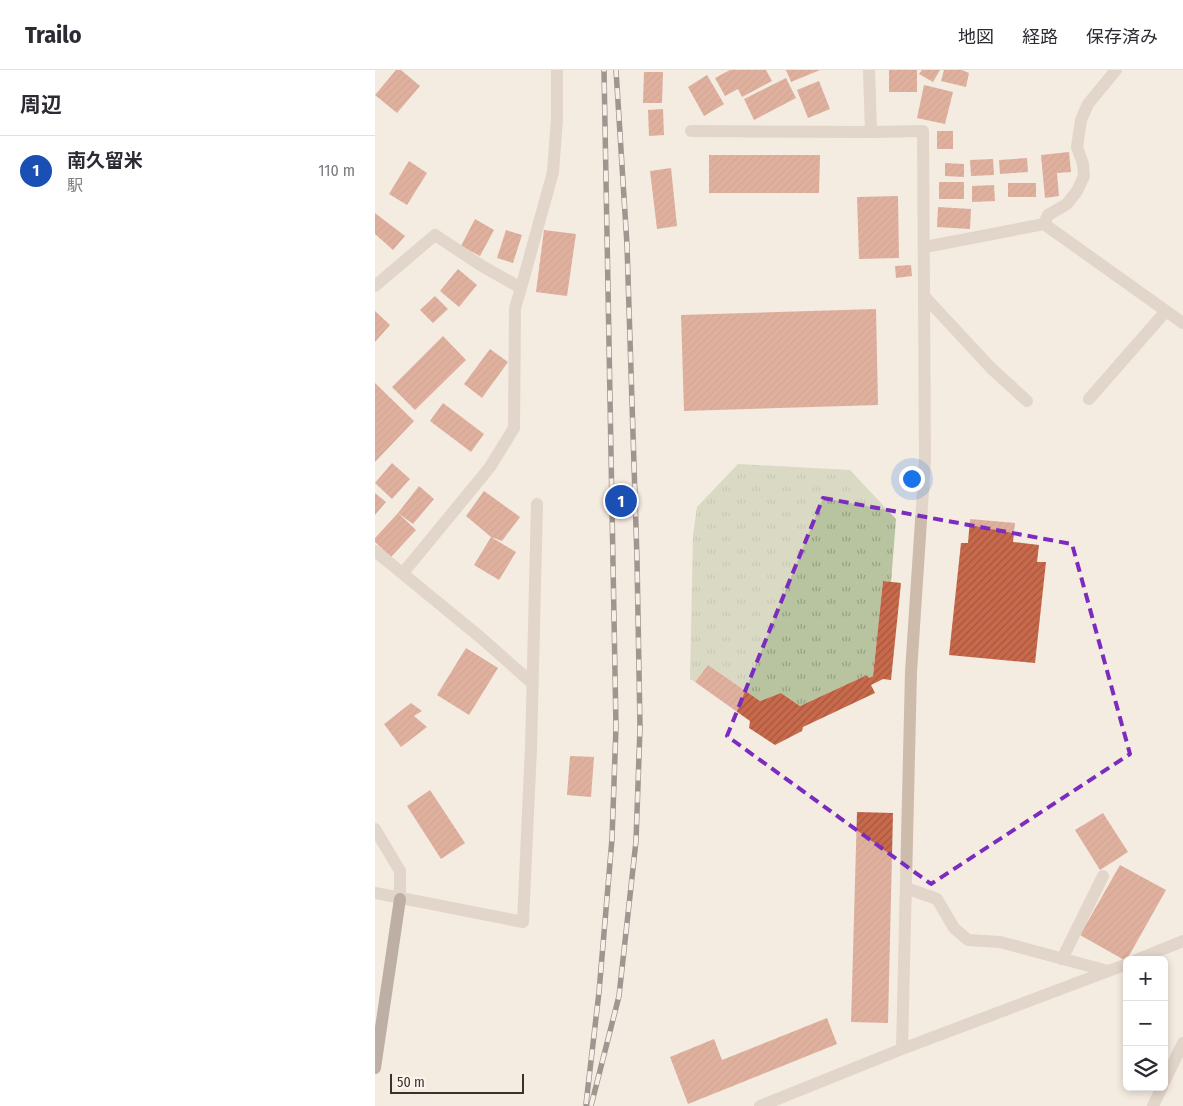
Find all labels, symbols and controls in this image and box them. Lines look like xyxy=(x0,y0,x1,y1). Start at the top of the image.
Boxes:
text: Trailo xyxy=(25,21,82,49)
text: 地図 xyxy=(958,26,994,48)
text: 経路 xyxy=(1022,26,1058,48)
text: 保存済み xyxy=(1086,26,1158,48)
text: 周辺 xyxy=(20,92,62,118)
text: 南久留米 xyxy=(67,149,143,172)
text: 1 xyxy=(33,161,39,180)
text: 110 m xyxy=(318,161,355,180)
text: 駅 xyxy=(67,176,83,195)
your location xyxy=(899,466,925,492)
pin: 1 xyxy=(605,482,637,520)
map controls xyxy=(1123,956,1168,1091)
button: + xyxy=(1123,956,1168,1001)
button: − xyxy=(1123,1001,1168,1046)
button: layers xyxy=(1123,1046,1168,1091)
scale bar xyxy=(390,1071,524,1094)
text: 50 m xyxy=(397,1074,425,1091)

